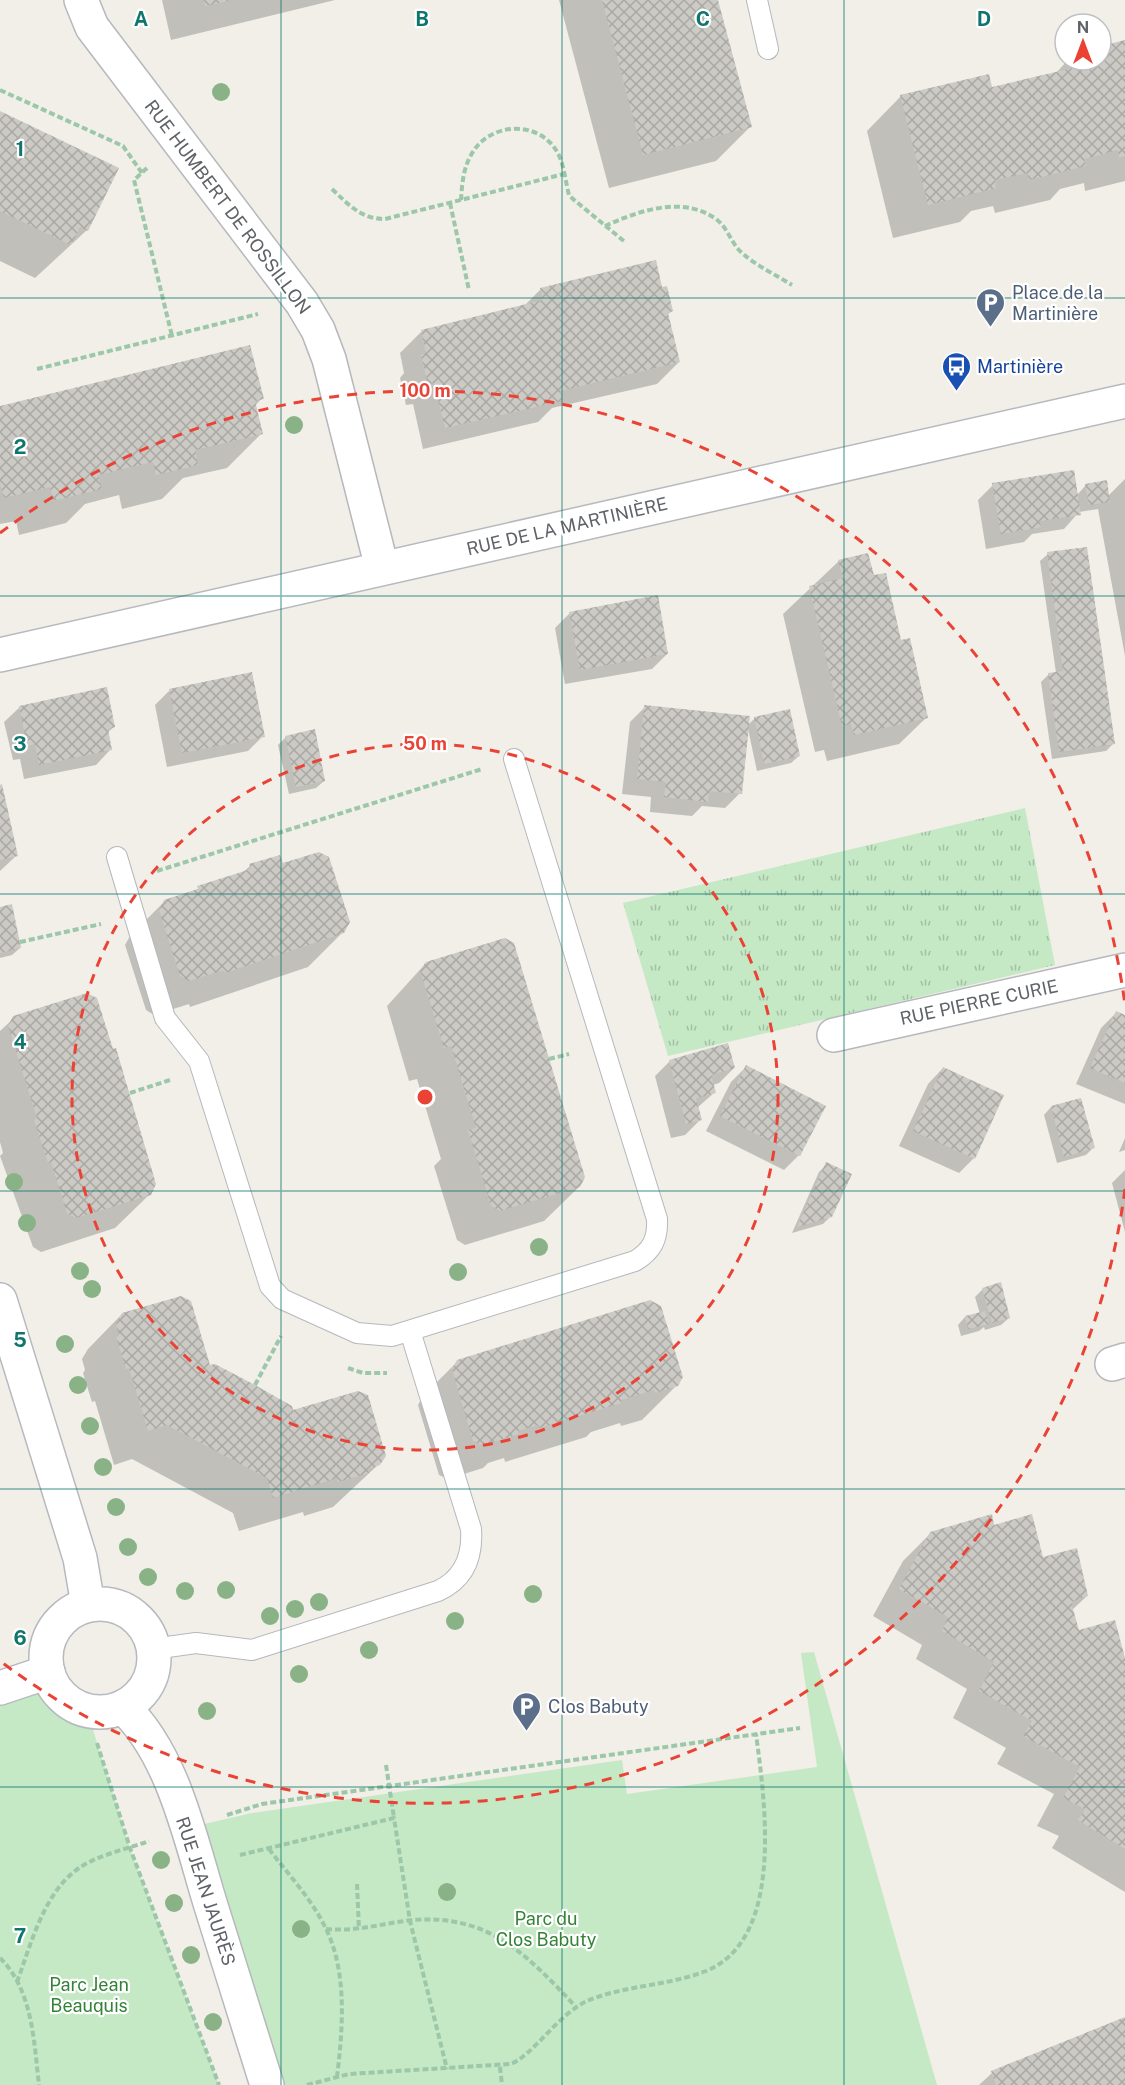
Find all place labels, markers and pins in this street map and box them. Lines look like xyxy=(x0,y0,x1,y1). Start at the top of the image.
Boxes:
place label: Place de la Martinière xyxy=(1012,282,1103,324)
parking icon: Place de la Martinière xyxy=(975,286,1007,328)
bus stop icon: Martinière xyxy=(940,350,972,392)
place label: Martinière xyxy=(977,356,1063,377)
centre of rings xyxy=(415,1087,435,1107)
parking icon: Clos Babuty xyxy=(511,1690,543,1732)
place label: Clos Babuty xyxy=(548,1696,649,1717)

